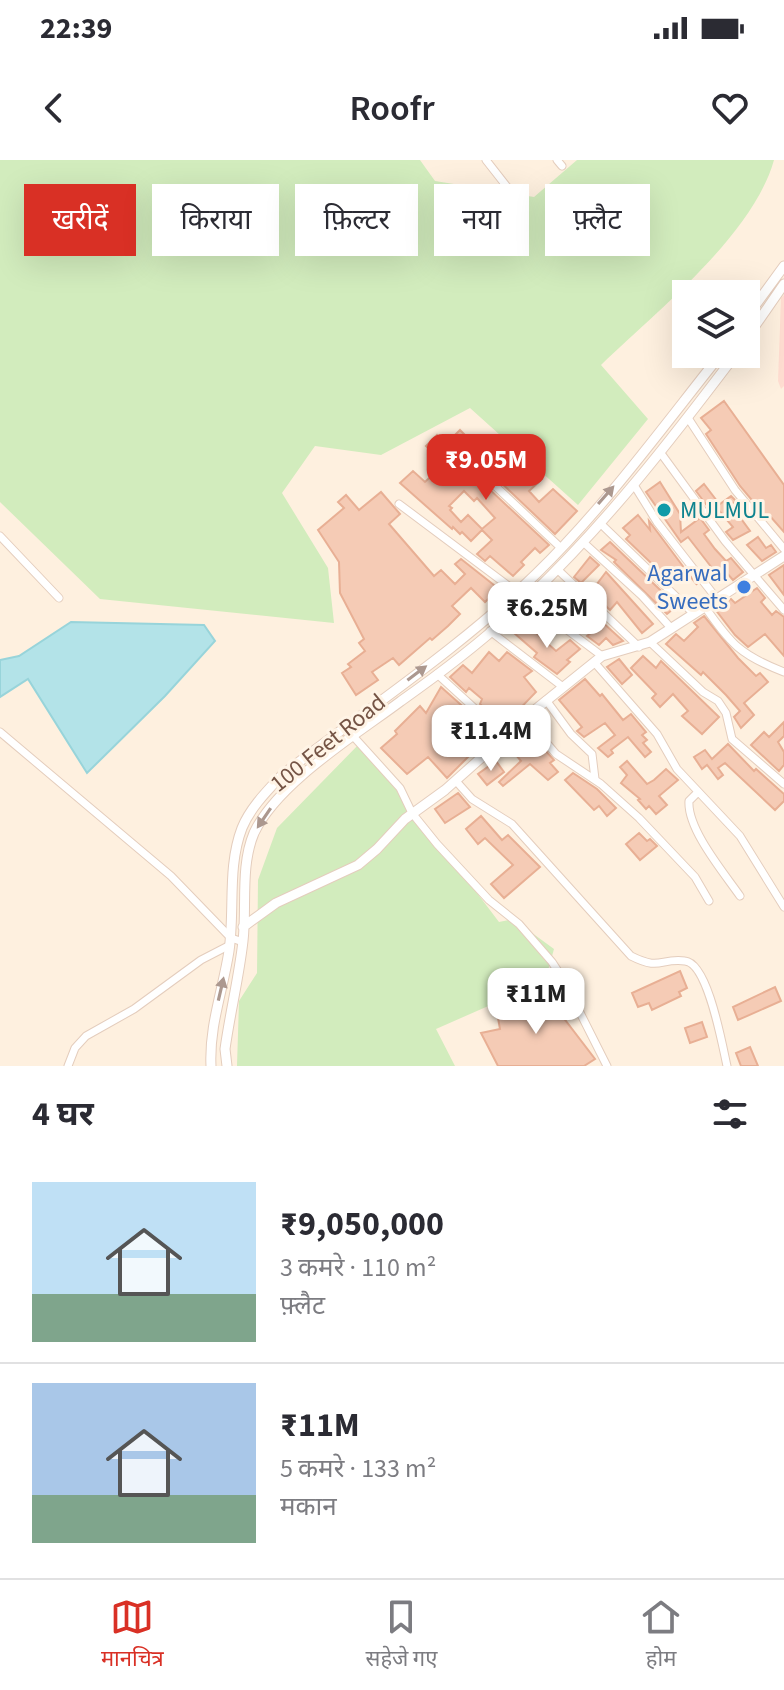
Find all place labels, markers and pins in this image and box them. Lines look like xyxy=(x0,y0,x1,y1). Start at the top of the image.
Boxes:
pin: ₹9.05M xyxy=(421,434,551,502)
place label: MULMUL xyxy=(680,493,770,528)
marker: MULMUL xyxy=(655,501,673,519)
place label: Agarwal Sweets xyxy=(647,556,728,619)
marker: Agarwal Sweets xyxy=(735,578,753,596)
pin: ₹6.25M xyxy=(482,582,612,650)
pin: ₹11.4M xyxy=(426,705,556,773)
pin: ₹11M xyxy=(489,968,583,1036)

